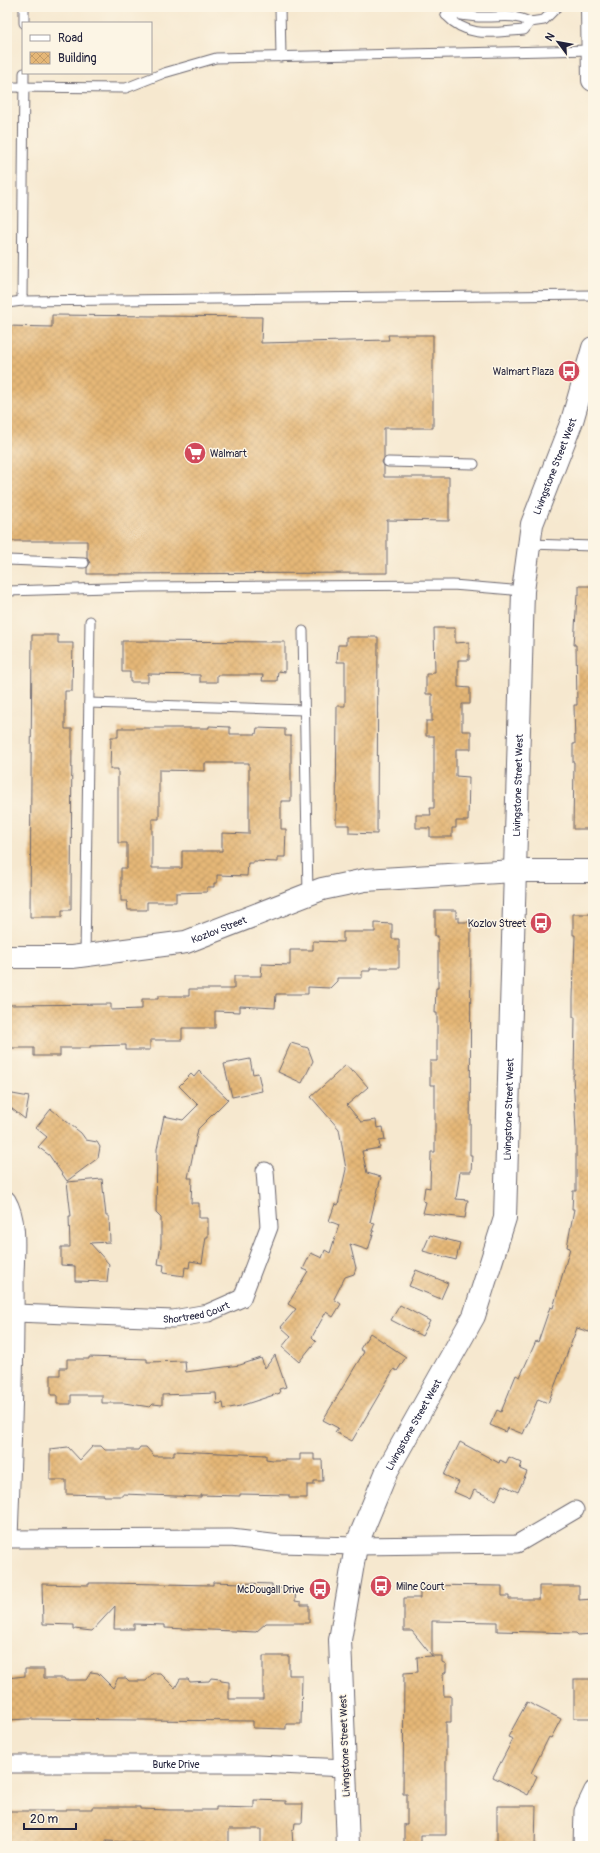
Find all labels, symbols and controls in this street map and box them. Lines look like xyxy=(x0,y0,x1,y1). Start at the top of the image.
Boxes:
legend xyxy=(22,22,152,74)
north arrow xyxy=(538,22,578,62)
text: N xyxy=(542,30,558,44)
text: Road xyxy=(58,31,83,46)
text: Building xyxy=(58,51,97,66)
bus stop icon: Walmart Plaza xyxy=(556,358,582,384)
place label: Walmart Plaza xyxy=(493,366,554,378)
street label: Livingstone Street West xyxy=(531,416,580,517)
supermarket icon: Walmart xyxy=(182,440,208,466)
place label: Walmart xyxy=(210,448,248,460)
street label: Livingstone Street West xyxy=(511,733,526,837)
bus stop icon: Kozlov Street xyxy=(528,910,554,936)
street label: Kozlov Street xyxy=(190,914,249,946)
place label: Kozlov Street xyxy=(468,918,527,930)
street label: Livingstone Street West xyxy=(502,1057,517,1161)
street label: Shortreed Court xyxy=(163,1299,232,1326)
street label: Livingstone Street West xyxy=(384,1376,445,1473)
bus stop icon: Milne Court xyxy=(368,1573,394,1599)
bus stop icon: McDougall Drive xyxy=(307,1576,333,1602)
place label: Milne Court xyxy=(396,1581,445,1593)
place label: McDougall Drive xyxy=(237,1584,304,1596)
street label: Livingstone Street West xyxy=(337,1694,353,1797)
street label: Burke Drive xyxy=(153,1759,200,1771)
scale bar xyxy=(24,1805,76,1831)
text: 20 m xyxy=(30,1812,59,1827)

